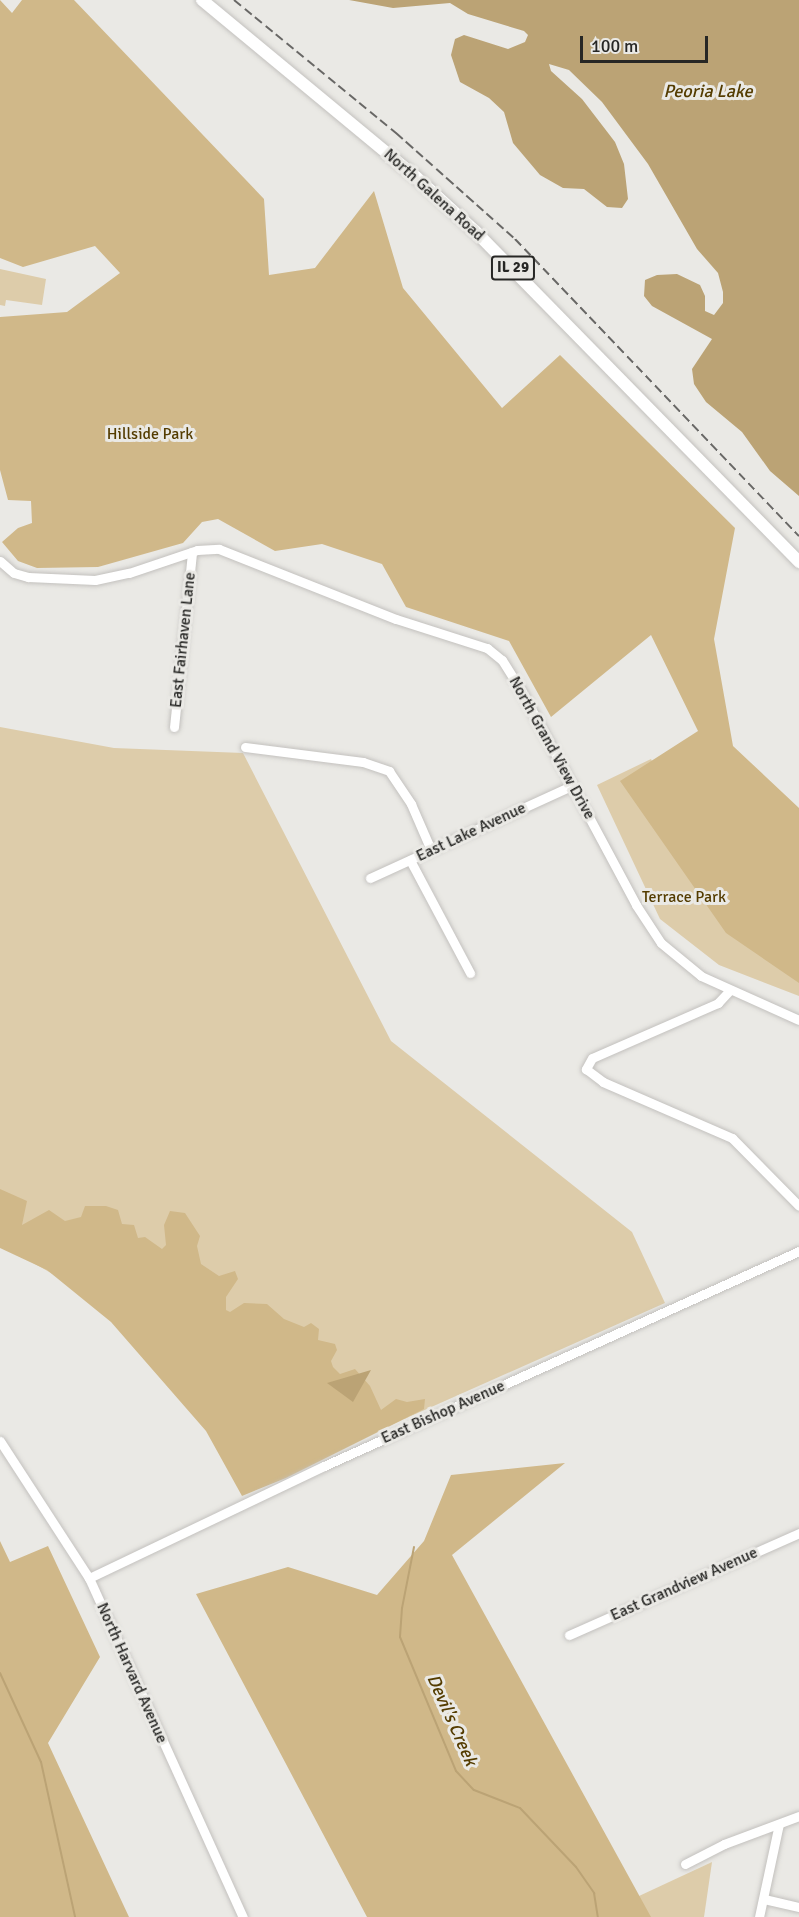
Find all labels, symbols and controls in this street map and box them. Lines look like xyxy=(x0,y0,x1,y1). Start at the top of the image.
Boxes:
scale bar xyxy=(583,24,710,62)
text: 100 m xyxy=(591,35,638,57)
water label: Peoria Lake xyxy=(663,80,753,102)
street label: North Galena Road xyxy=(380,145,488,245)
road number: IL 29 xyxy=(490,256,536,280)
park label: Hillside Park xyxy=(107,424,193,444)
street label: East Fairhaven Lane xyxy=(166,571,200,709)
street label: North Grand View Drive xyxy=(505,673,599,823)
street label: East Lake Avenue xyxy=(413,798,529,866)
park label: Terrace Park xyxy=(642,887,726,907)
street label: East Bishop Avenue xyxy=(378,1376,508,1448)
street label: East Grandview Avenue xyxy=(608,1543,760,1625)
street label: North Harvard Avenue xyxy=(92,1600,172,1746)
water label: Devil's Creek xyxy=(422,1671,482,1769)

